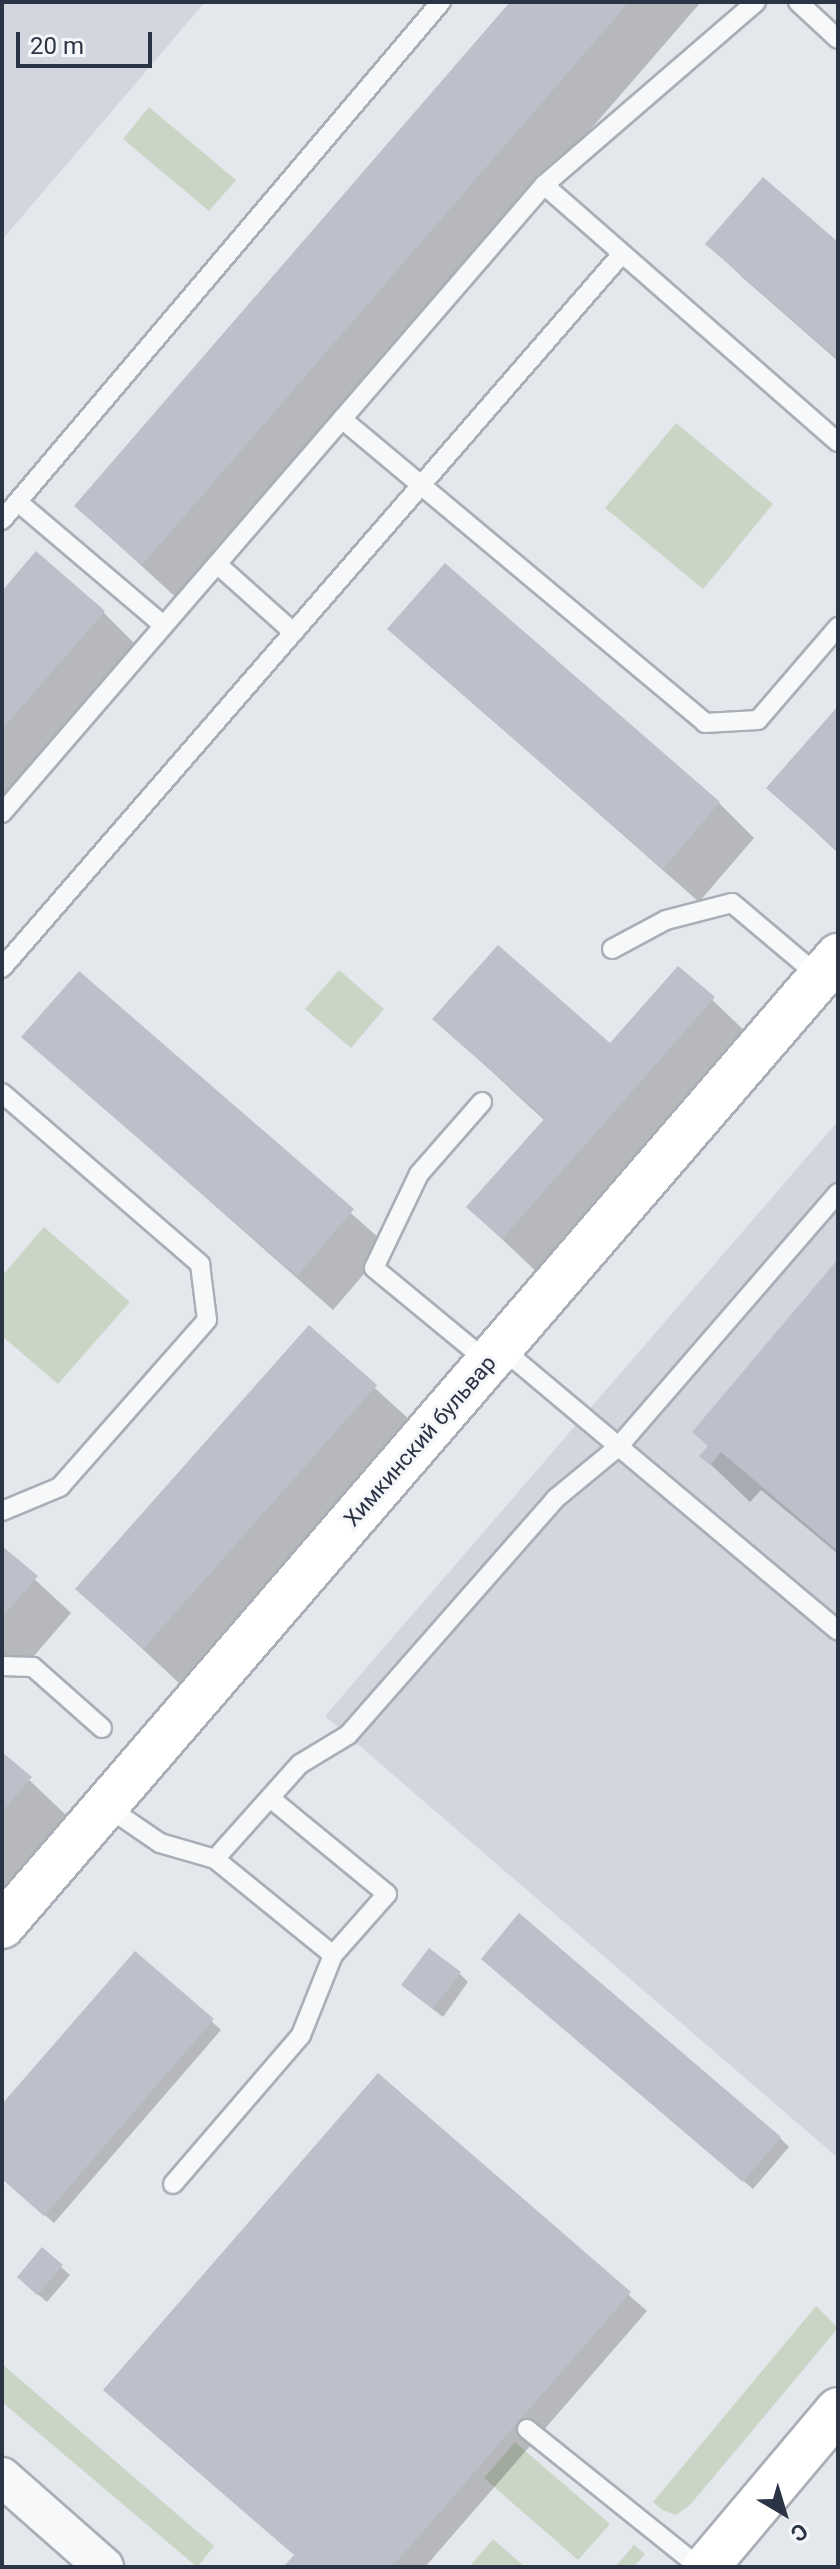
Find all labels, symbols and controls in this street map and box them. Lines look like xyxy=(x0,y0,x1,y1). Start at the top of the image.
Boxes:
scale bar xyxy=(20,16,156,66)
text: 20 m xyxy=(30,32,84,60)
street label: Химкинский бульвар xyxy=(339,1350,501,1532)
north arrow xyxy=(744,2473,824,2553)
text: С xyxy=(786,2518,812,2547)

